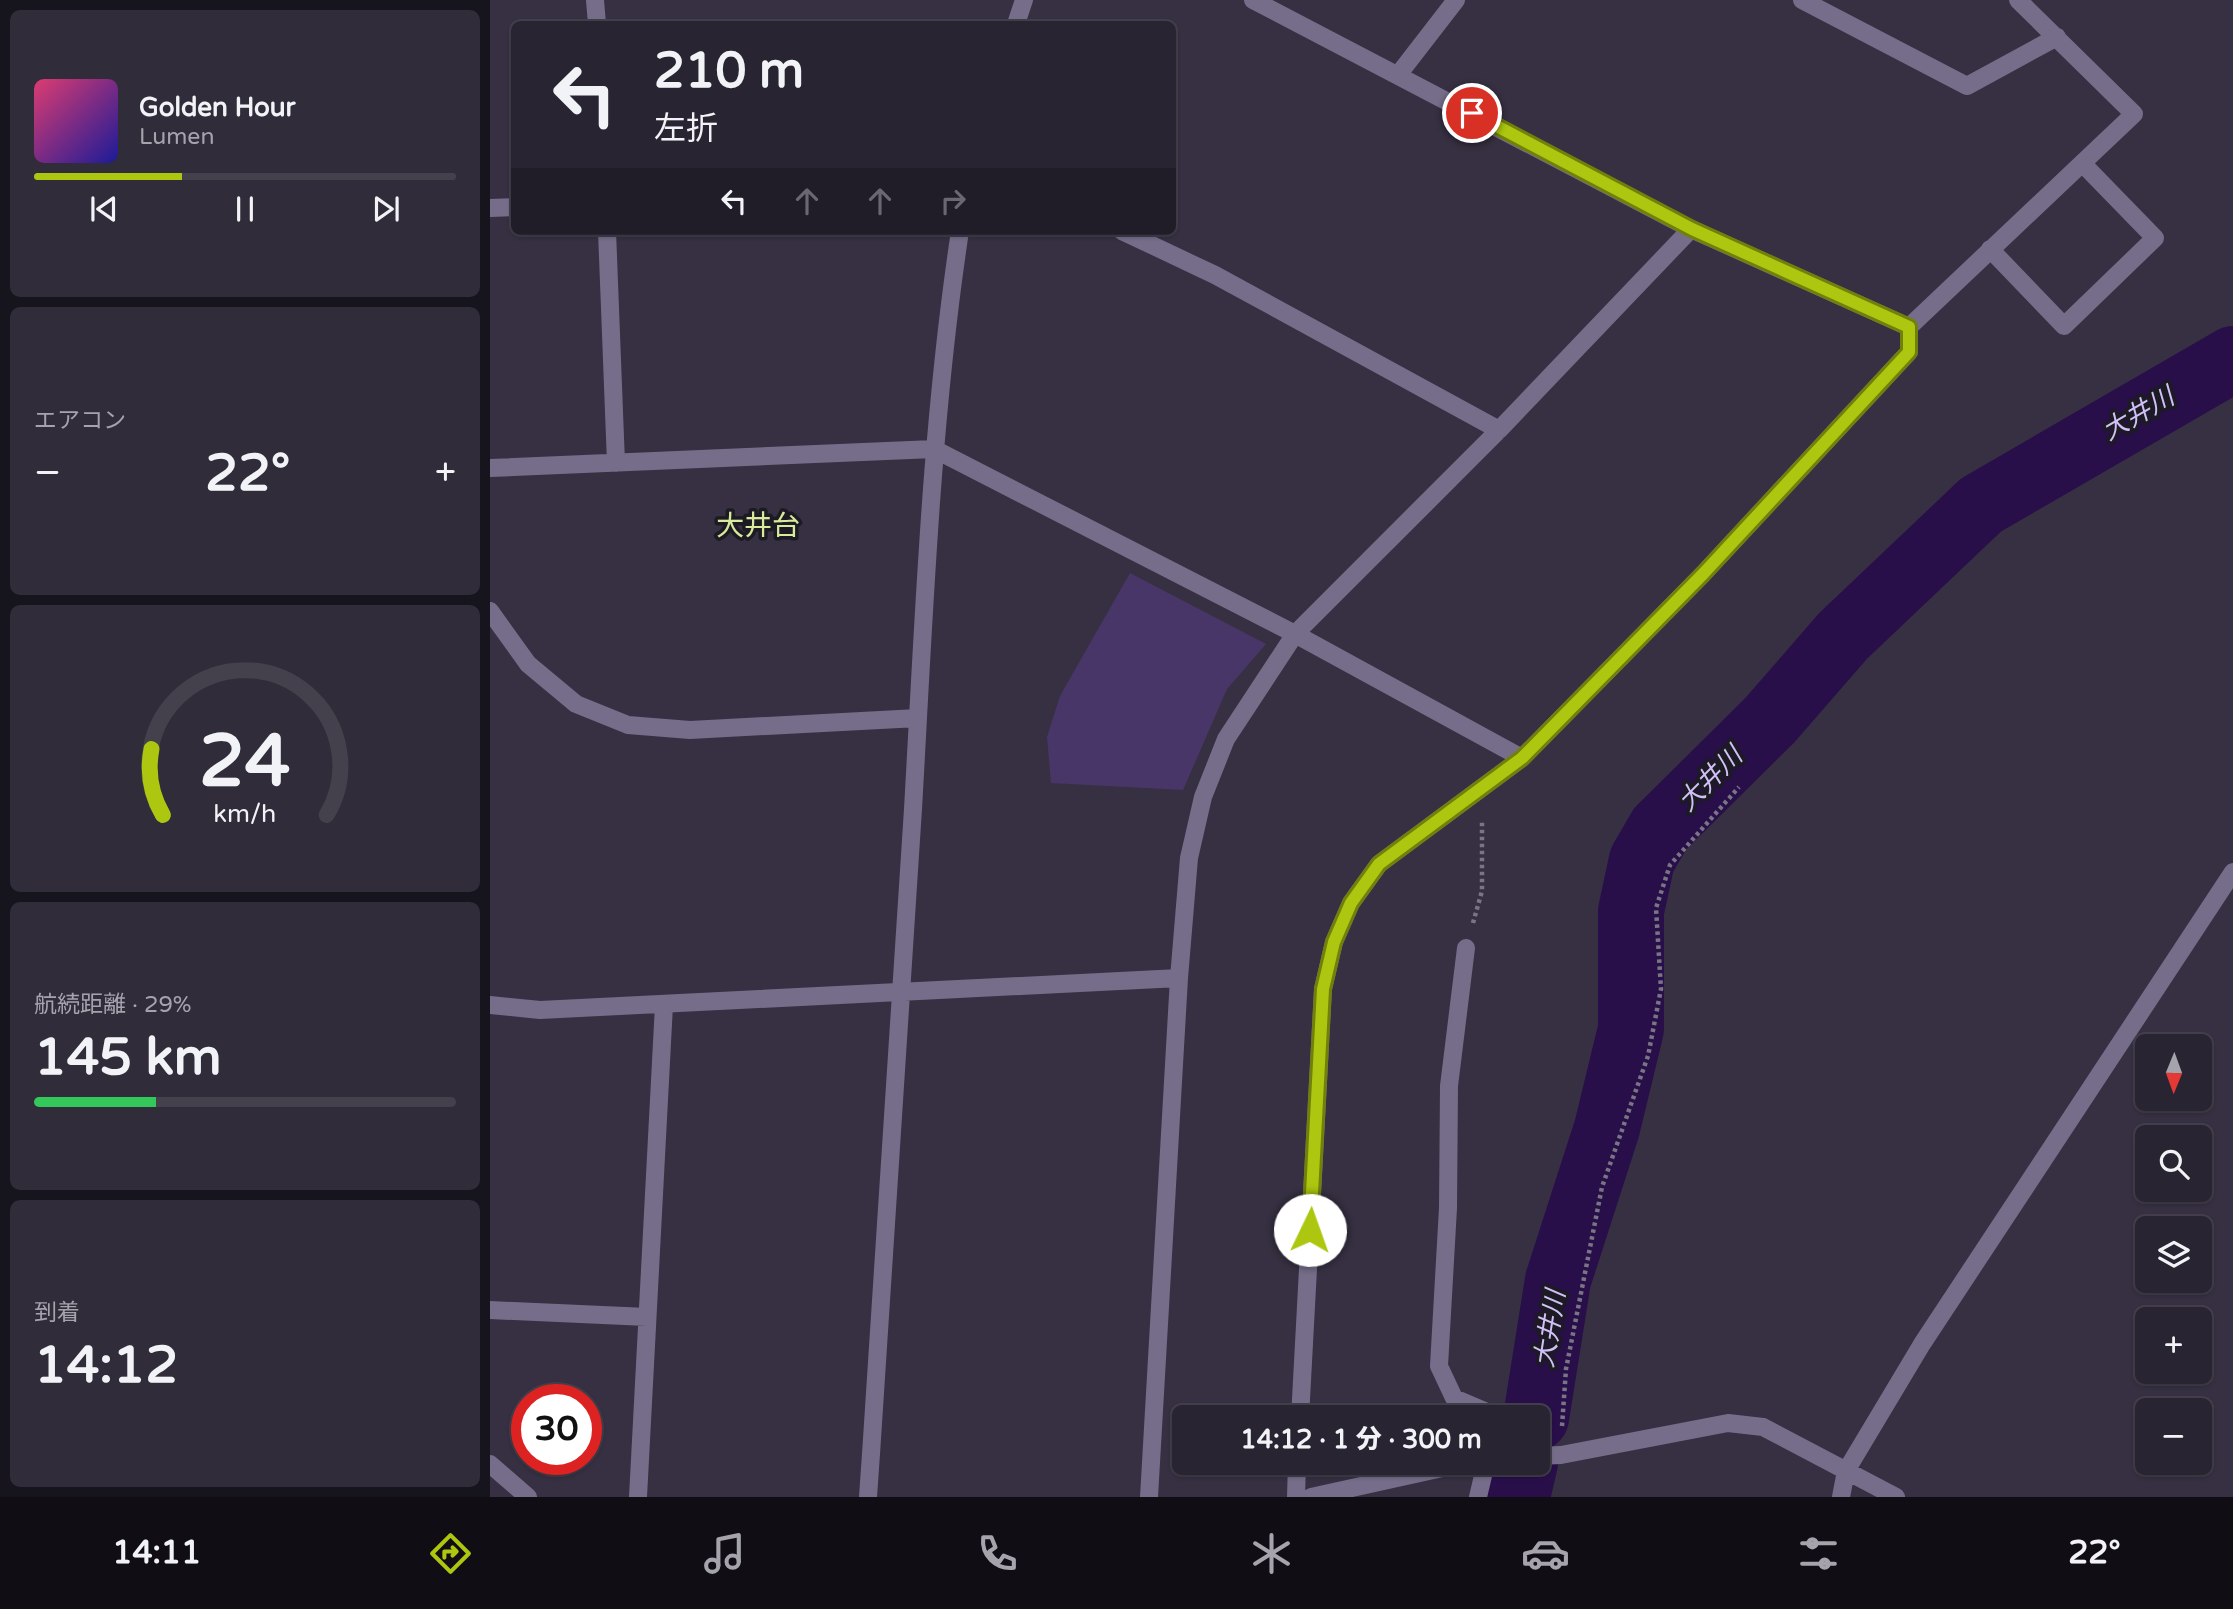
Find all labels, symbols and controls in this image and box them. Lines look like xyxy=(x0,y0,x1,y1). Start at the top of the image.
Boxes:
text: 210 m xyxy=(654,42,804,101)
icon: left xyxy=(539,49,630,140)
pin xyxy=(1442,83,1502,143)
text: Golden Hour xyxy=(139,92,296,123)
icon: arrive xyxy=(1453,94,1491,132)
text: 左折 xyxy=(654,110,718,148)
text: Lumen xyxy=(139,123,214,151)
icon: left xyxy=(715,182,753,220)
icon: ahead xyxy=(788,182,826,220)
icon: ahead xyxy=(861,182,899,220)
icon: right xyxy=(934,182,972,220)
icon: previous xyxy=(85,190,123,228)
icon: pause xyxy=(226,190,264,228)
icon: next xyxy=(367,190,405,228)
water label: 大井川 xyxy=(2096,380,2182,447)
text: エアコン xyxy=(34,407,126,435)
text: 22° xyxy=(205,442,290,505)
text: − xyxy=(34,450,61,496)
text: + xyxy=(435,450,456,496)
district label: 大井台 xyxy=(716,509,800,543)
text: 24 xyxy=(199,718,291,806)
water label: 大井川 xyxy=(1671,738,1751,818)
text: km/h xyxy=(214,798,276,828)
text: 航続距離 · 29% xyxy=(34,991,192,1019)
text: 145 km xyxy=(34,1026,222,1089)
north arrow xyxy=(2135,1034,2212,1111)
map controls xyxy=(2135,1034,2212,1475)
button: search xyxy=(2135,1125,2212,1202)
position arrow xyxy=(1273,1193,1347,1267)
button: layers xyxy=(2135,1216,2212,1293)
water label: 大井川 xyxy=(1529,1285,1572,1370)
text: 到着 xyxy=(34,1299,80,1327)
button: + xyxy=(2135,1307,2212,1384)
text: 14:12 xyxy=(34,1334,178,1397)
speed limit sign: 30 xyxy=(511,1384,602,1475)
button: − xyxy=(2135,1398,2212,1475)
text: 14:12 · 1 分 · 300 m xyxy=(1240,1424,1482,1455)
icon: directions xyxy=(426,1529,475,1578)
icon: music xyxy=(700,1529,749,1578)
icon: phone xyxy=(973,1529,1022,1578)
icon: climate xyxy=(1247,1529,1296,1578)
icon: car xyxy=(1521,1529,1570,1578)
icon: filters xyxy=(1794,1529,1843,1578)
text: 14:11 xyxy=(112,1534,201,1572)
text: 22° xyxy=(2068,1534,2121,1572)

